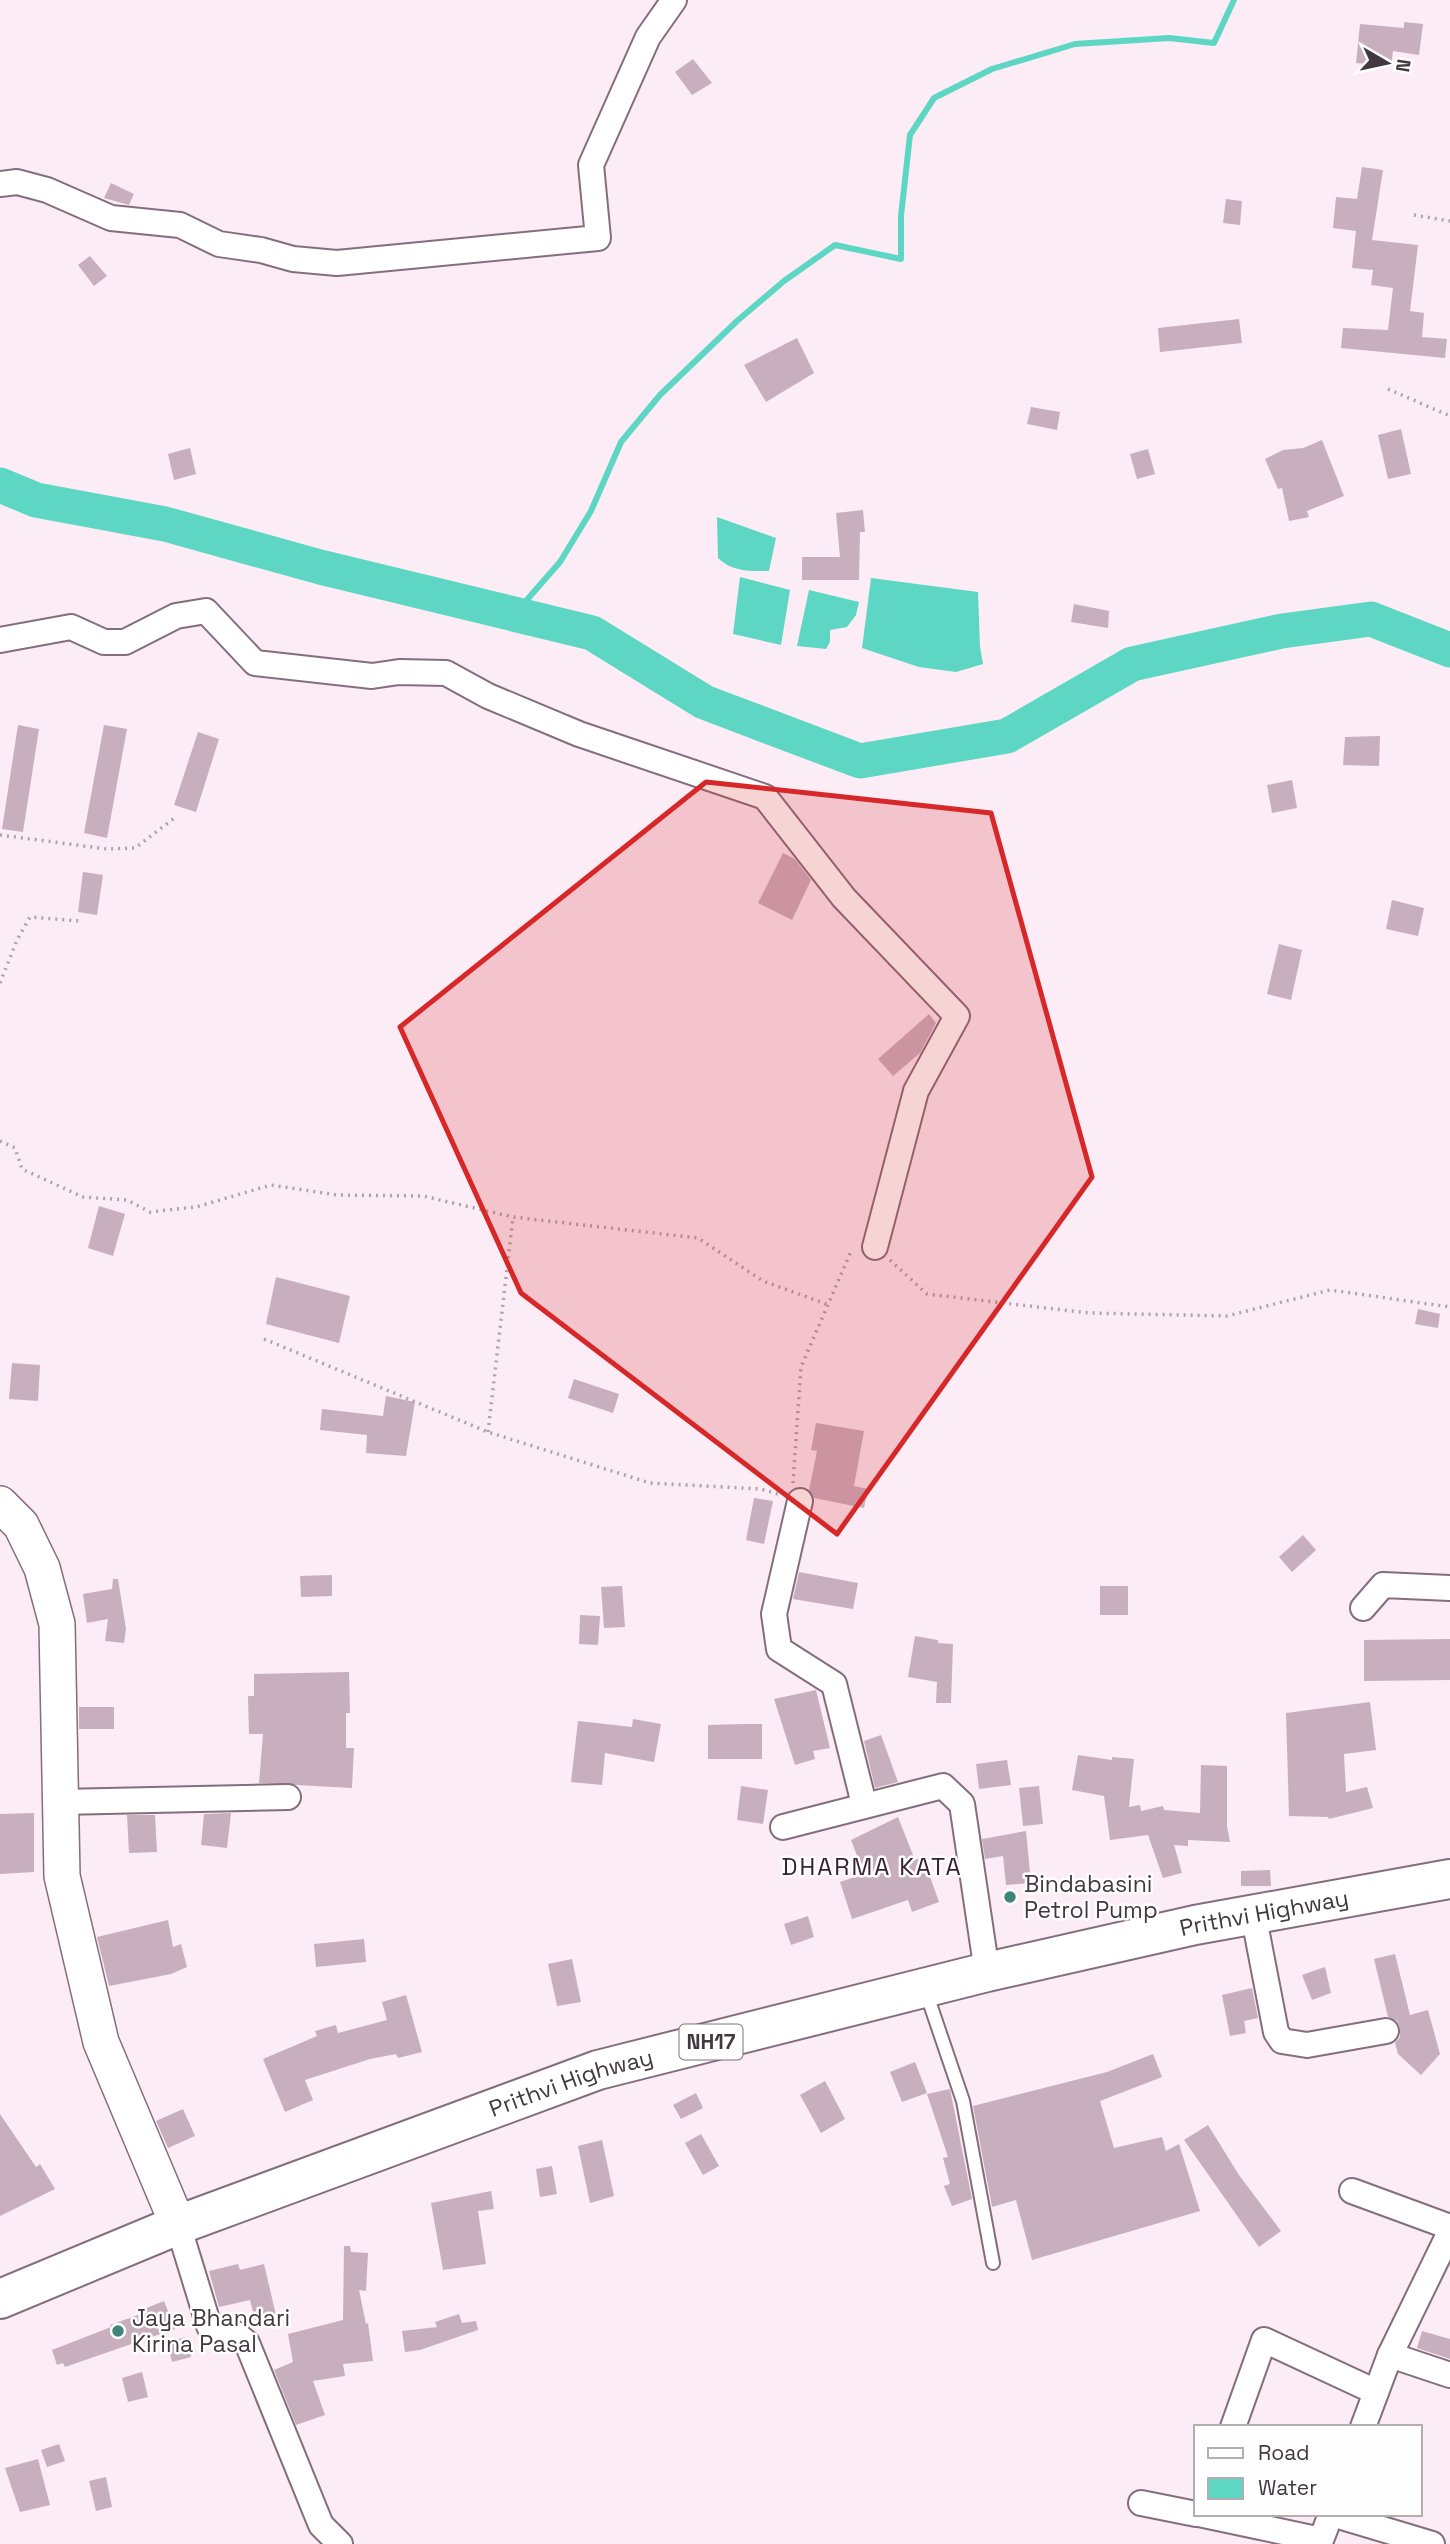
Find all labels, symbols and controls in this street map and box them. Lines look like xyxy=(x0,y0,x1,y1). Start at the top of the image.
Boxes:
north arrow xyxy=(1352,28,1422,98)
text: N xyxy=(1390,57,1417,74)
district label: DHARMA KATA xyxy=(781,1851,963,1882)
place label: Bindabasini Petrol Pump xyxy=(1024,1869,1158,1925)
street label: Prithvi Highway xyxy=(1177,1883,1351,1943)
marker: Bindabasini Petrol Pump xyxy=(1002,1889,1018,1905)
road number: NH17 xyxy=(680,2024,742,2060)
street label: Prithvi Highway xyxy=(485,2042,656,2124)
place label: Jaya Bhandari Kirina Pasal xyxy=(132,2303,290,2359)
marker: Jaya Bhandari Kirina Pasal xyxy=(110,2323,126,2339)
legend xyxy=(1194,2425,1422,2516)
text: Road xyxy=(1258,2439,1310,2466)
text: Water xyxy=(1258,2474,1317,2501)

